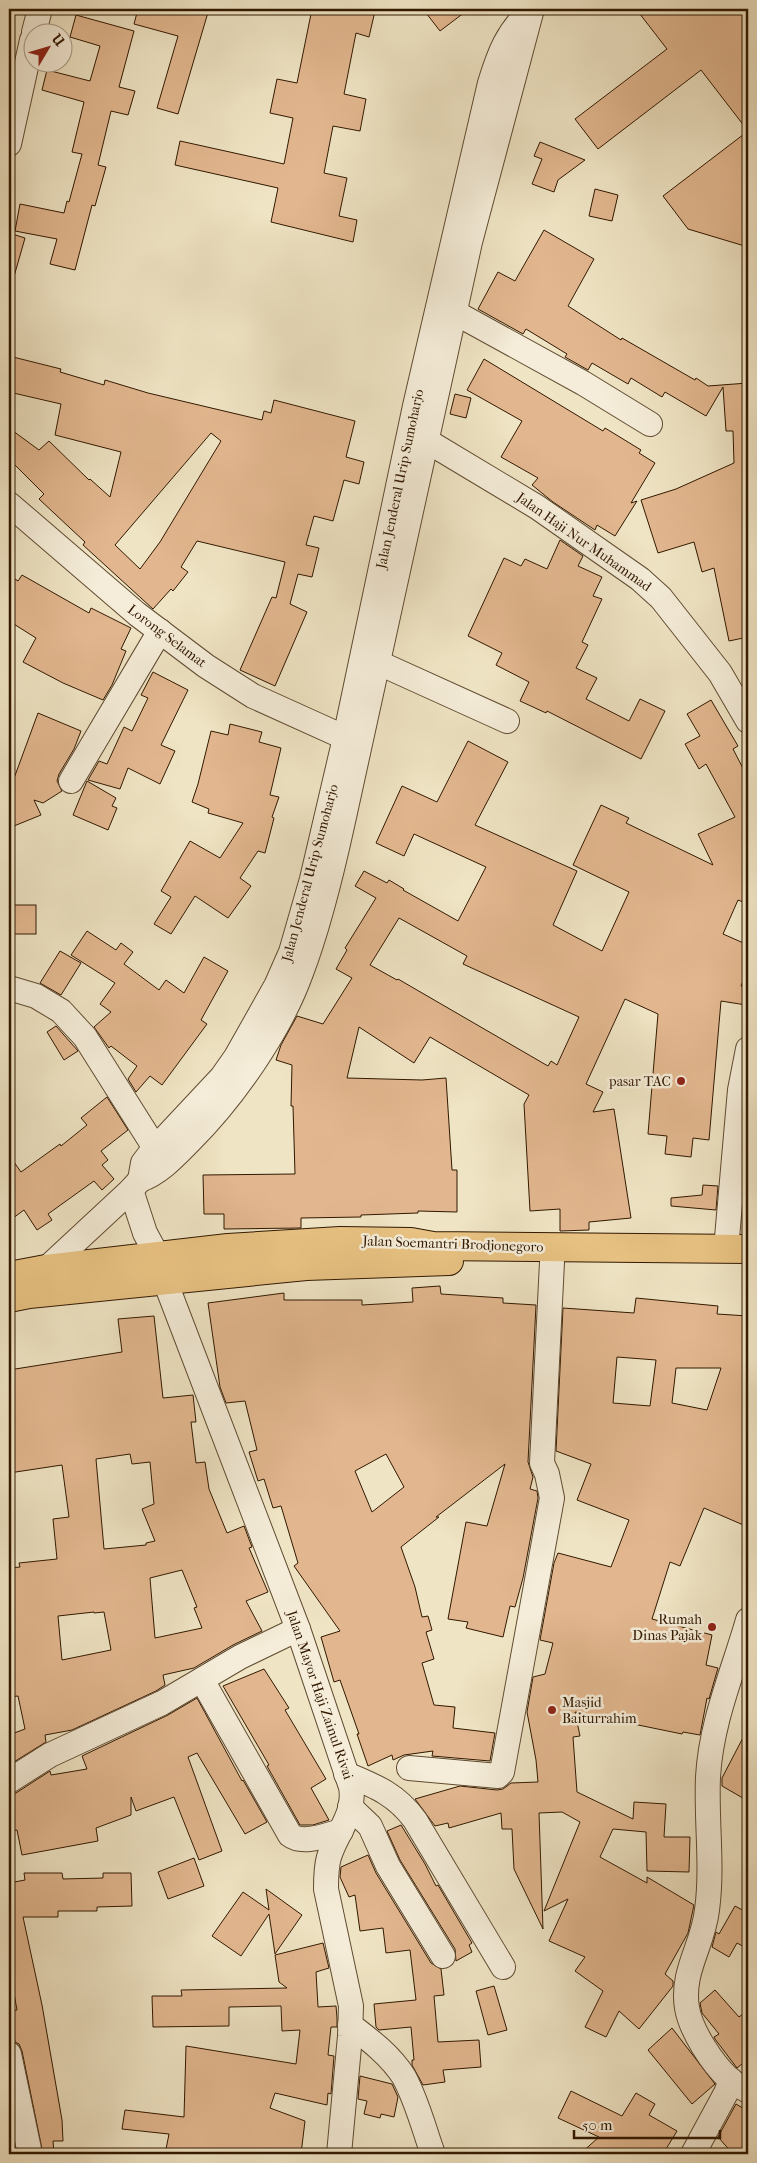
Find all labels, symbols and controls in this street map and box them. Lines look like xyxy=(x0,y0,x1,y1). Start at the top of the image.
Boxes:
north arrow xyxy=(22,22,72,72)
text: U xyxy=(47,30,68,50)
street label: Jalan Jenderal Urip Sumoharjo xyxy=(372,388,427,571)
street label: Jalan Haji Nur Muhammad xyxy=(512,488,655,595)
street label: Lorong Selamat xyxy=(124,601,210,671)
street label: Jalan Jenderal Urip Sumoharjo xyxy=(278,782,342,965)
place label: pasar TAC xyxy=(608,1073,671,1090)
marker: pasar TAC xyxy=(675,1075,687,1087)
street label: Jalan Soemantri Brodjonegoro xyxy=(361,1232,544,1256)
street label: Jalan Mayor Haji Zainul Rivai xyxy=(283,1607,357,1782)
place label: Rumah Dinas Pajak xyxy=(632,1611,703,1644)
marker: Rumah Dinas Pajak xyxy=(706,1621,718,1633)
place label: Masjid Baiturrahim xyxy=(562,1694,637,1727)
marker: Masjid Baiturrahim xyxy=(546,1704,558,1716)
scale bar xyxy=(574,2108,721,2140)
text: 50 m xyxy=(582,2116,613,2134)

